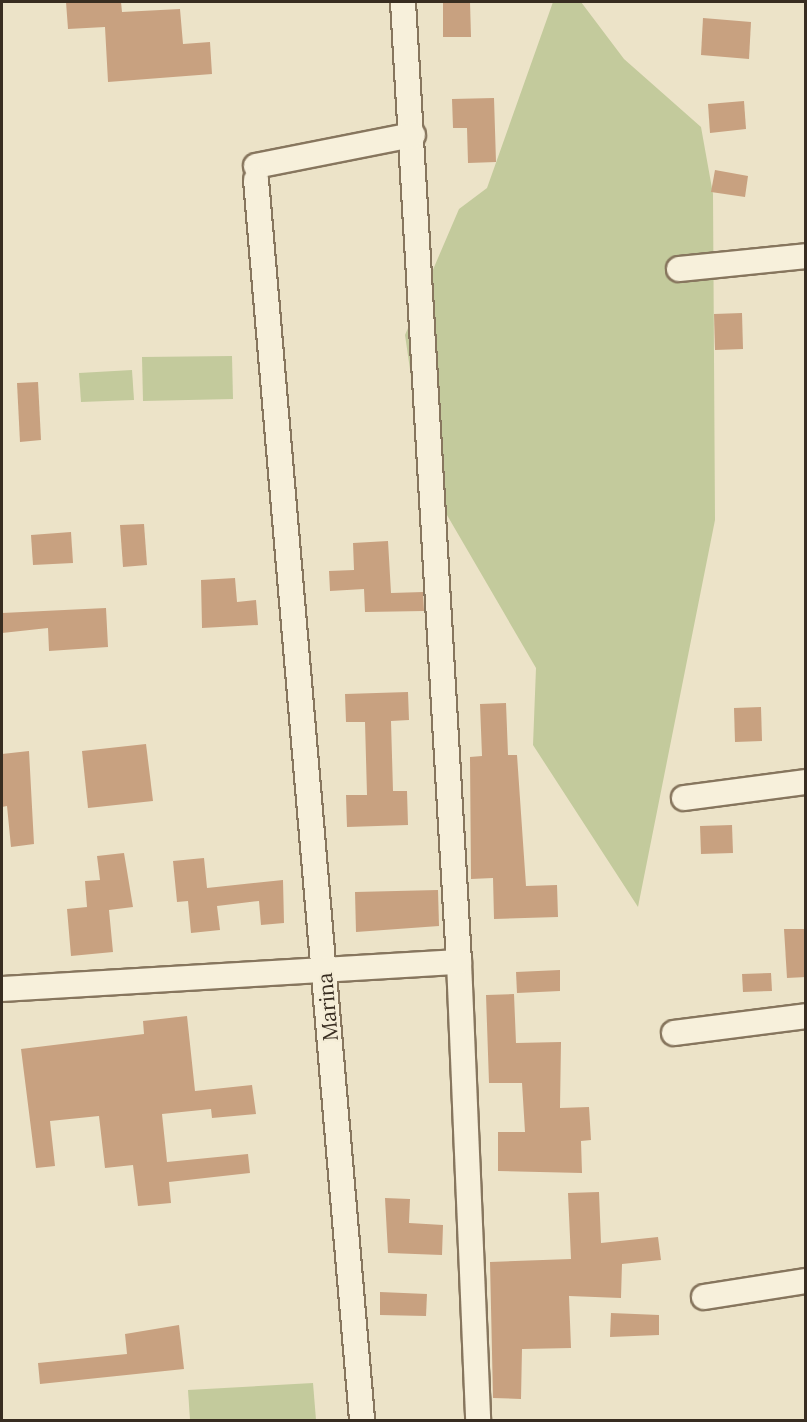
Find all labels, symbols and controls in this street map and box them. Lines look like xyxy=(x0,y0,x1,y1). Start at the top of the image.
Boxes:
street label: Marina xyxy=(312,972,344,1042)

